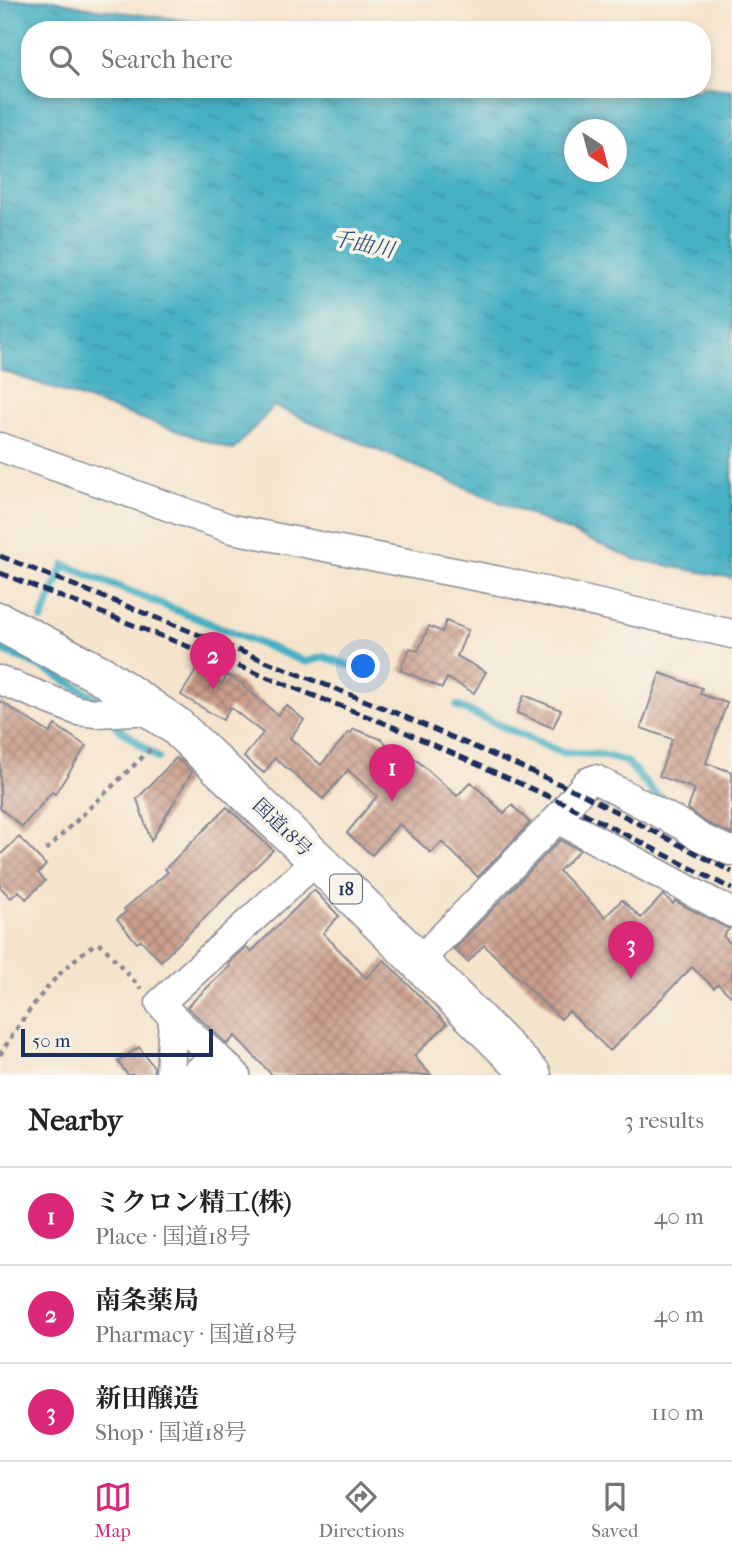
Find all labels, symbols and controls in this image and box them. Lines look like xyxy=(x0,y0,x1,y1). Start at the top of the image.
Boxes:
search box xyxy=(21,21,711,98)
icon: search xyxy=(45,41,83,79)
text: Search here xyxy=(101,44,233,75)
north arrow xyxy=(564,119,627,182)
water label: 千曲川 xyxy=(330,226,398,263)
pin: 2 xyxy=(190,632,236,690)
your location xyxy=(346,649,380,683)
pin: 1 xyxy=(369,744,415,802)
street label: 国道18号 xyxy=(248,794,316,861)
road number: 18 xyxy=(330,874,362,904)
pin: 3 xyxy=(608,921,654,979)
scale bar xyxy=(21,1026,214,1058)
text: 50 m xyxy=(32,1030,71,1052)
text: Nearby xyxy=(28,1103,123,1138)
text: 3 results xyxy=(624,1107,704,1134)
text: ミクロン精工(株) xyxy=(95,1187,291,1218)
text: 1 xyxy=(47,1203,55,1230)
text: 40 m xyxy=(654,1203,704,1230)
text: Place · 国道18号 xyxy=(95,1223,251,1250)
text: 南条薬局 xyxy=(95,1285,199,1316)
text: 2 xyxy=(45,1301,57,1328)
text: 40 m xyxy=(654,1301,704,1328)
text: Pharmacy · 国道18号 xyxy=(95,1321,298,1348)
text: 新田醸造 xyxy=(95,1383,199,1414)
text: 3 xyxy=(46,1399,56,1426)
text: 110 m xyxy=(651,1399,704,1426)
text: Shop · 国道18号 xyxy=(95,1419,247,1446)
tab: Map xyxy=(94,1478,132,1542)
tab: Directions xyxy=(319,1478,404,1542)
tab: Saved xyxy=(591,1478,638,1542)

